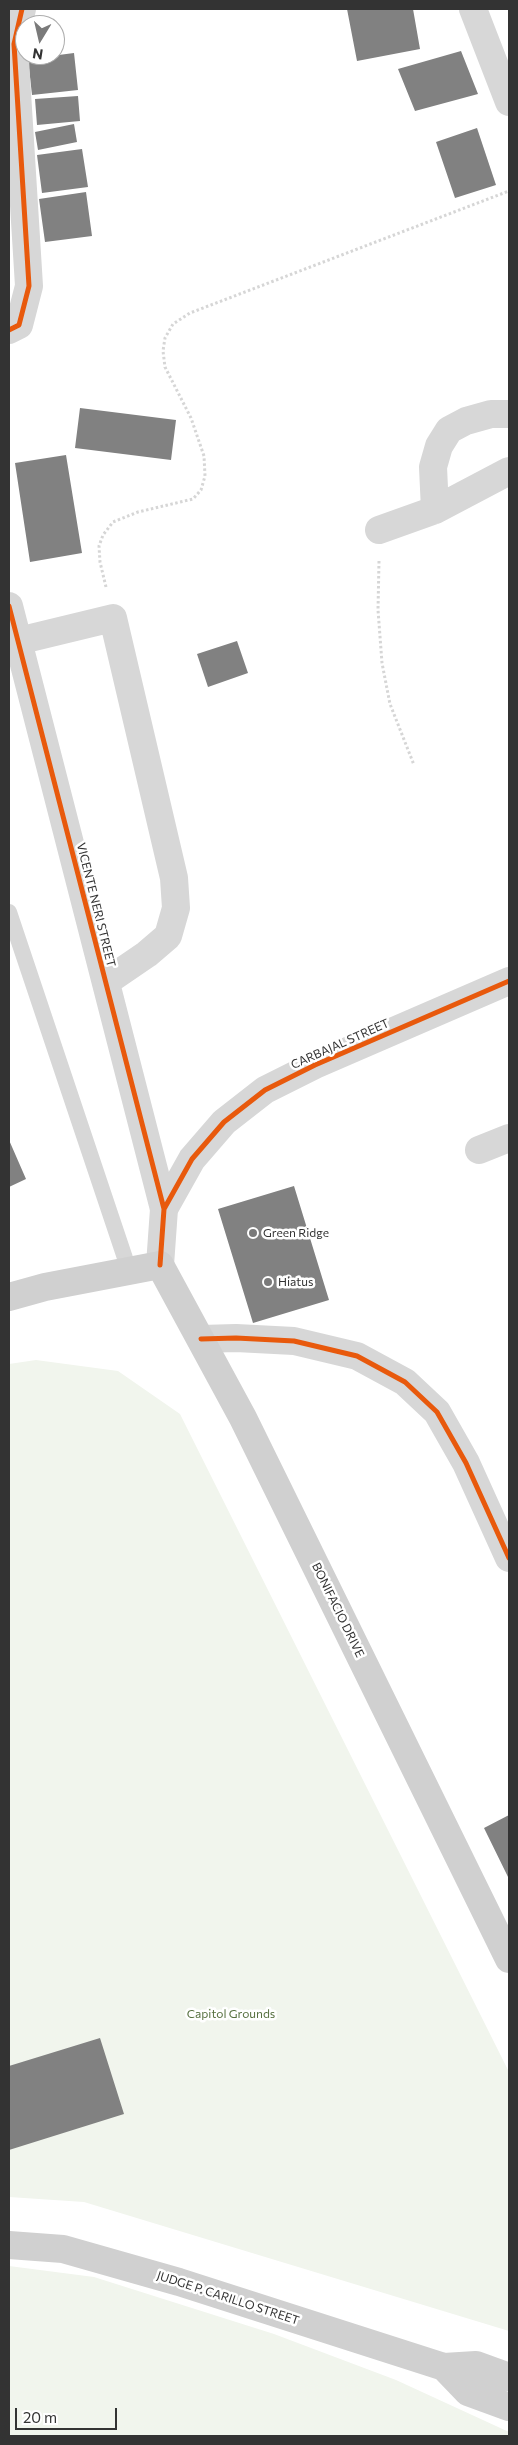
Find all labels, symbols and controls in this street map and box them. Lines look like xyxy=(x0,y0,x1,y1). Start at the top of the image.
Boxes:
north arrow xyxy=(15,15,65,65)
text: N xyxy=(31,45,44,64)
street label: VICENTE NERI STREET xyxy=(74,841,118,969)
street label: CARBAJAL STREET xyxy=(289,1016,391,1072)
place label: Green Ridge xyxy=(263,1226,329,1240)
marker: Green Ridge xyxy=(247,1227,259,1239)
place label: Hiatus xyxy=(278,1275,313,1289)
marker: Hiatus xyxy=(262,1276,274,1288)
street label: BONIFACIO DRIVE xyxy=(309,1560,367,1660)
park label: Capitol Grounds xyxy=(187,2007,275,2021)
street label: JUDGE P. CARILLO STREET xyxy=(155,2268,301,2328)
scale bar xyxy=(18,2398,120,2430)
text: 20 m xyxy=(23,2408,57,2426)

